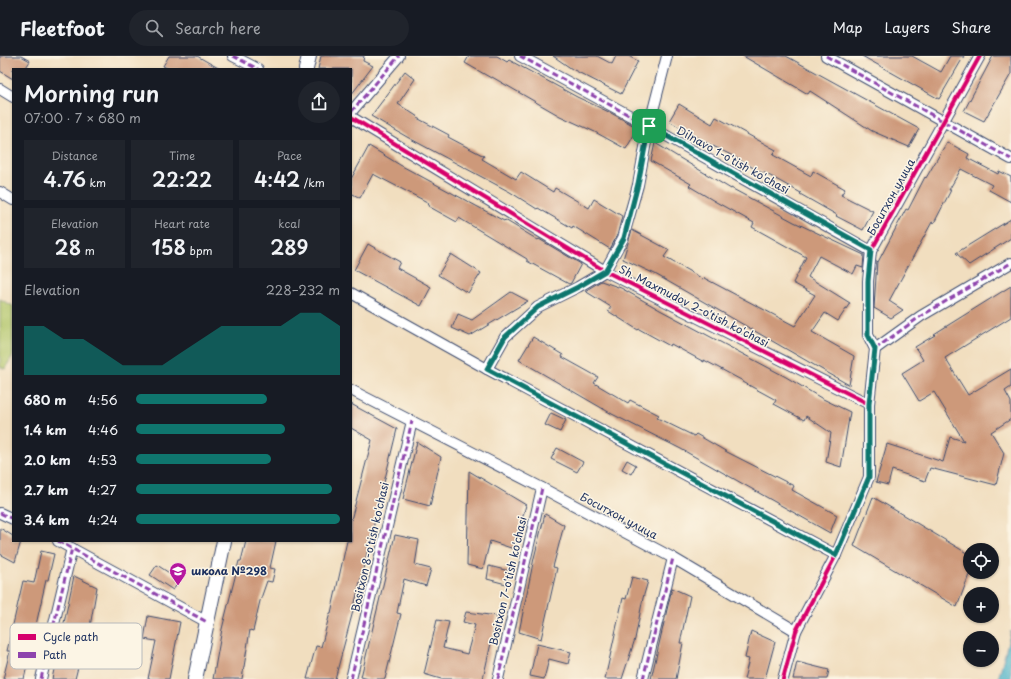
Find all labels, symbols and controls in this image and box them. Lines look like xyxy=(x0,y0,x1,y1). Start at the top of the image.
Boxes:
search box xyxy=(129,10,409,46)
text: Fleetfoot xyxy=(20,14,105,42)
text: Search here xyxy=(175,16,261,39)
icon: search xyxy=(143,17,165,39)
text: Map xyxy=(833,17,863,38)
text: Layers xyxy=(885,17,930,38)
text: Share xyxy=(952,17,991,38)
text: Morning run xyxy=(24,76,159,109)
button: share xyxy=(298,81,340,123)
text: 07:00 · 7 × 680 m xyxy=(24,108,141,127)
pin xyxy=(632,109,666,143)
icon: arrive xyxy=(638,115,660,137)
street label: Dilnavo 1-o'tish ko'chasi xyxy=(674,121,793,198)
text: Distance xyxy=(52,147,98,164)
text: Time xyxy=(169,147,195,164)
text: Pace xyxy=(277,147,302,164)
street label: Боситхон улица xyxy=(862,155,919,238)
text: 4.76 xyxy=(43,164,86,194)
text: 22:22 xyxy=(152,164,212,194)
text: 4:42 xyxy=(254,164,300,194)
text: km xyxy=(86,174,106,191)
text: /km xyxy=(300,174,325,191)
text: Elevation xyxy=(51,215,98,232)
text: Heart rate xyxy=(154,215,210,232)
text: kcal xyxy=(278,215,300,232)
text: 28 xyxy=(55,232,81,262)
text: 158 xyxy=(151,232,186,262)
text: 289 xyxy=(270,232,308,262)
text: m xyxy=(81,242,95,259)
text: bpm xyxy=(186,242,213,259)
street label: Sh. Maxmudov 2-o'tish ko'chasi xyxy=(616,260,772,351)
text: Elevation xyxy=(24,280,80,299)
text: 228–232 m xyxy=(266,280,340,299)
text: 680 m xyxy=(24,390,66,409)
text: 4:56 xyxy=(88,390,118,409)
text: 1.4 km xyxy=(24,420,67,439)
text: 4:46 xyxy=(88,420,118,439)
text: 2.0 km xyxy=(24,450,71,469)
text: 4:53 xyxy=(88,450,117,469)
text: 2.7 km xyxy=(24,480,68,499)
text: 4:27 xyxy=(88,480,117,499)
street label: Bositxon 8-o'tish ko'chasi xyxy=(346,480,393,614)
street label: Боситхон улица xyxy=(577,488,661,543)
text: 3.4 km xyxy=(24,510,69,529)
text: 4:24 xyxy=(88,510,118,529)
street label: Bositxon 7-o'tish ko'chasi xyxy=(484,515,531,647)
map controls xyxy=(963,543,999,667)
button: locate xyxy=(963,543,999,579)
school or university icon: школа №298 xyxy=(168,561,188,586)
place label: школа №298 xyxy=(191,562,267,579)
button: + xyxy=(963,587,999,623)
legend xyxy=(10,623,142,669)
text: Cycle path xyxy=(43,628,98,645)
button: − xyxy=(963,631,999,667)
text: Path xyxy=(43,646,67,663)

